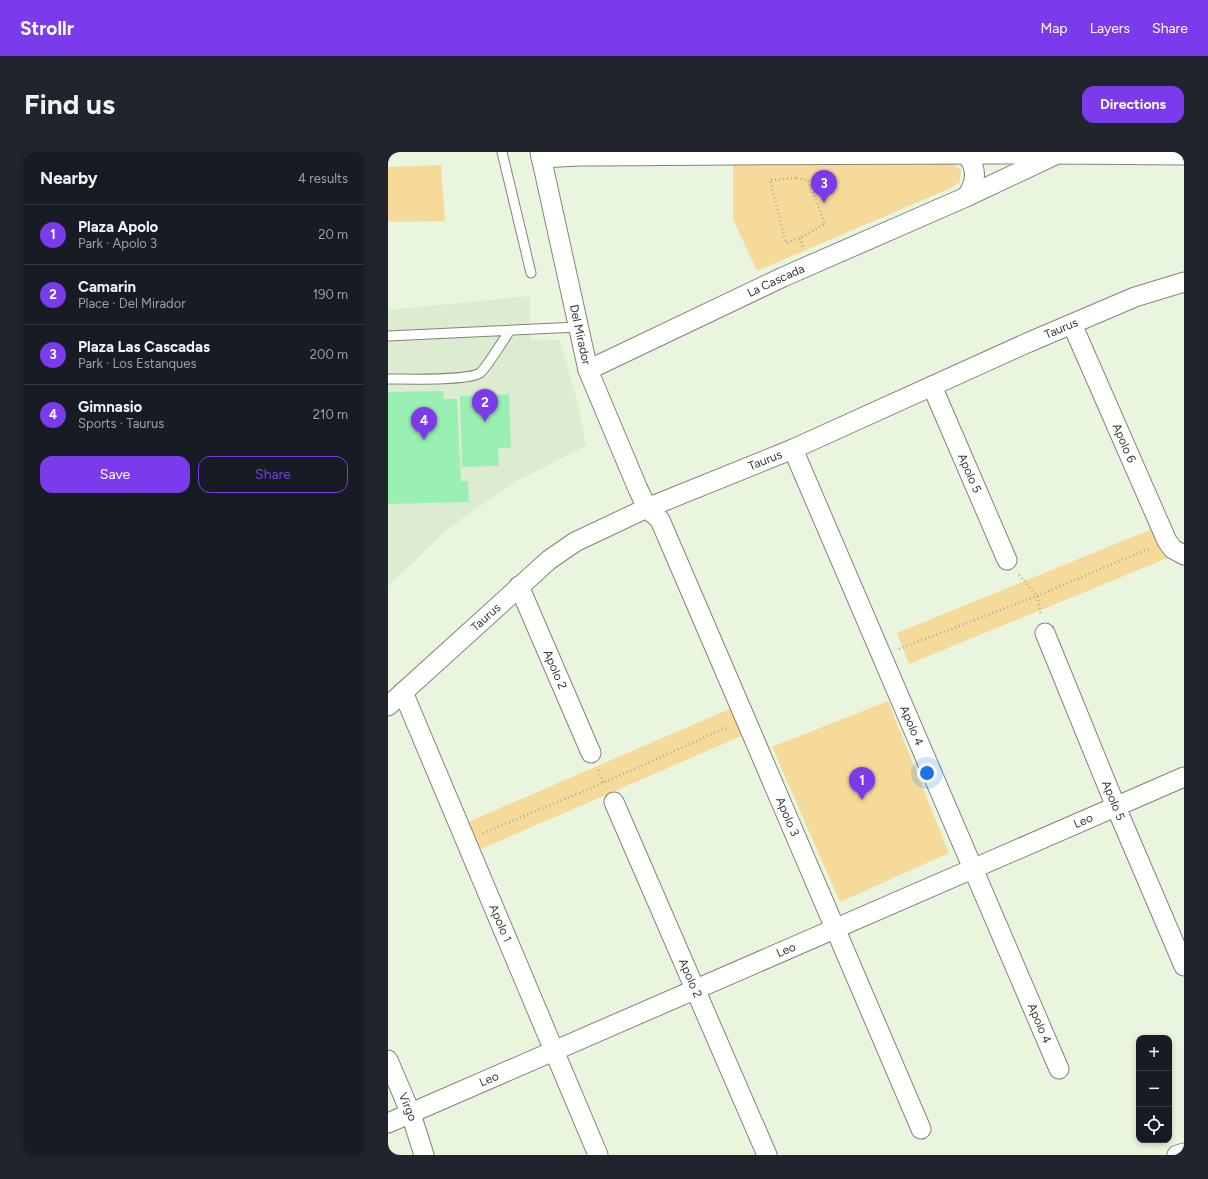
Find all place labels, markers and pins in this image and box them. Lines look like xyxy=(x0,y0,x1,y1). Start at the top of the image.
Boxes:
pin: 3 xyxy=(811,170,837,203)
pin: 2 xyxy=(472,389,498,422)
pin: 4 xyxy=(411,407,437,440)
pin: 1 xyxy=(849,767,875,800)

